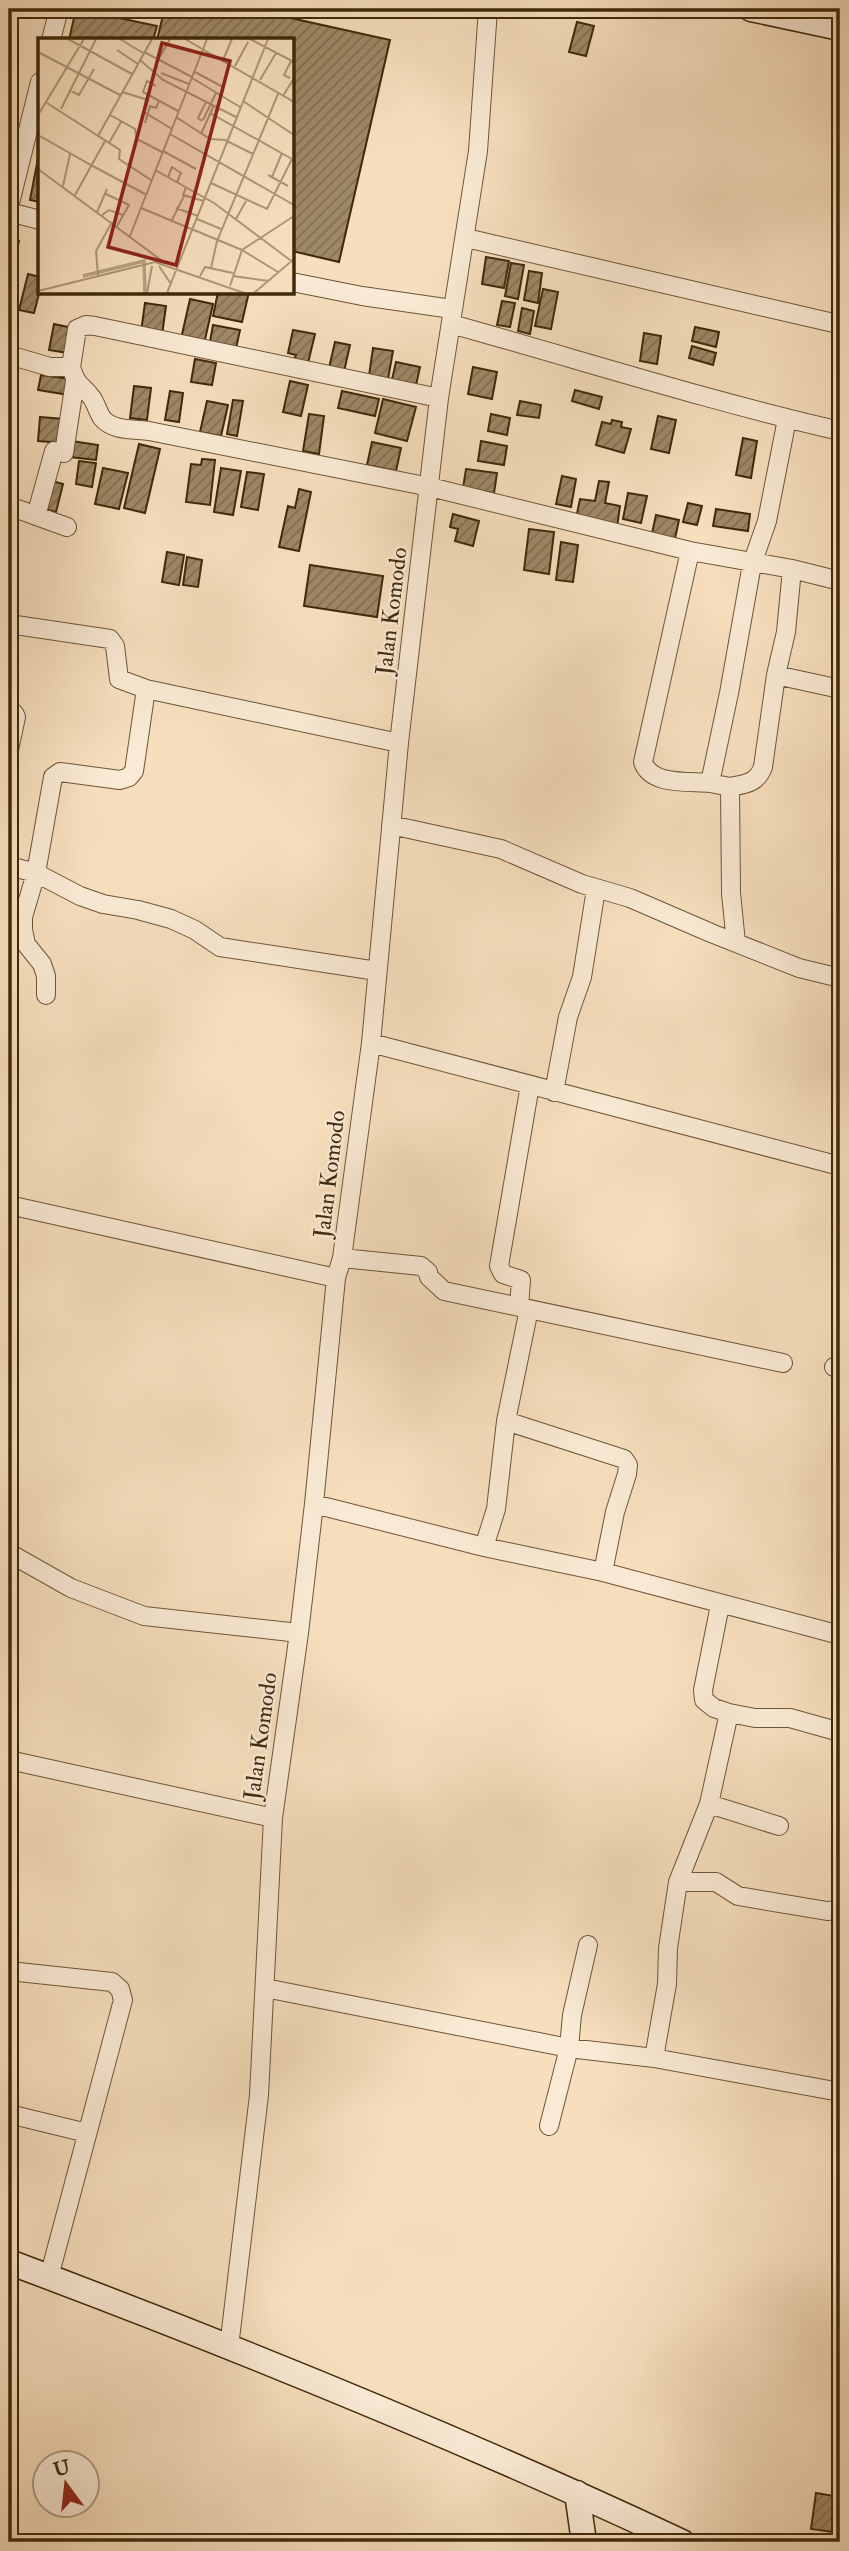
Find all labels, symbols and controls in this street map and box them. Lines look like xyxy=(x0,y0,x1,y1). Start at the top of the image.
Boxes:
inset map xyxy=(38,38,294,294)
street label: Jalan Komodo xyxy=(369,546,414,677)
street label: Jalan Komodo xyxy=(307,1109,352,1240)
street label: Jalan Komodo xyxy=(237,1671,284,1803)
north arrow xyxy=(32,2450,102,2520)
text: U xyxy=(51,2455,73,2482)

